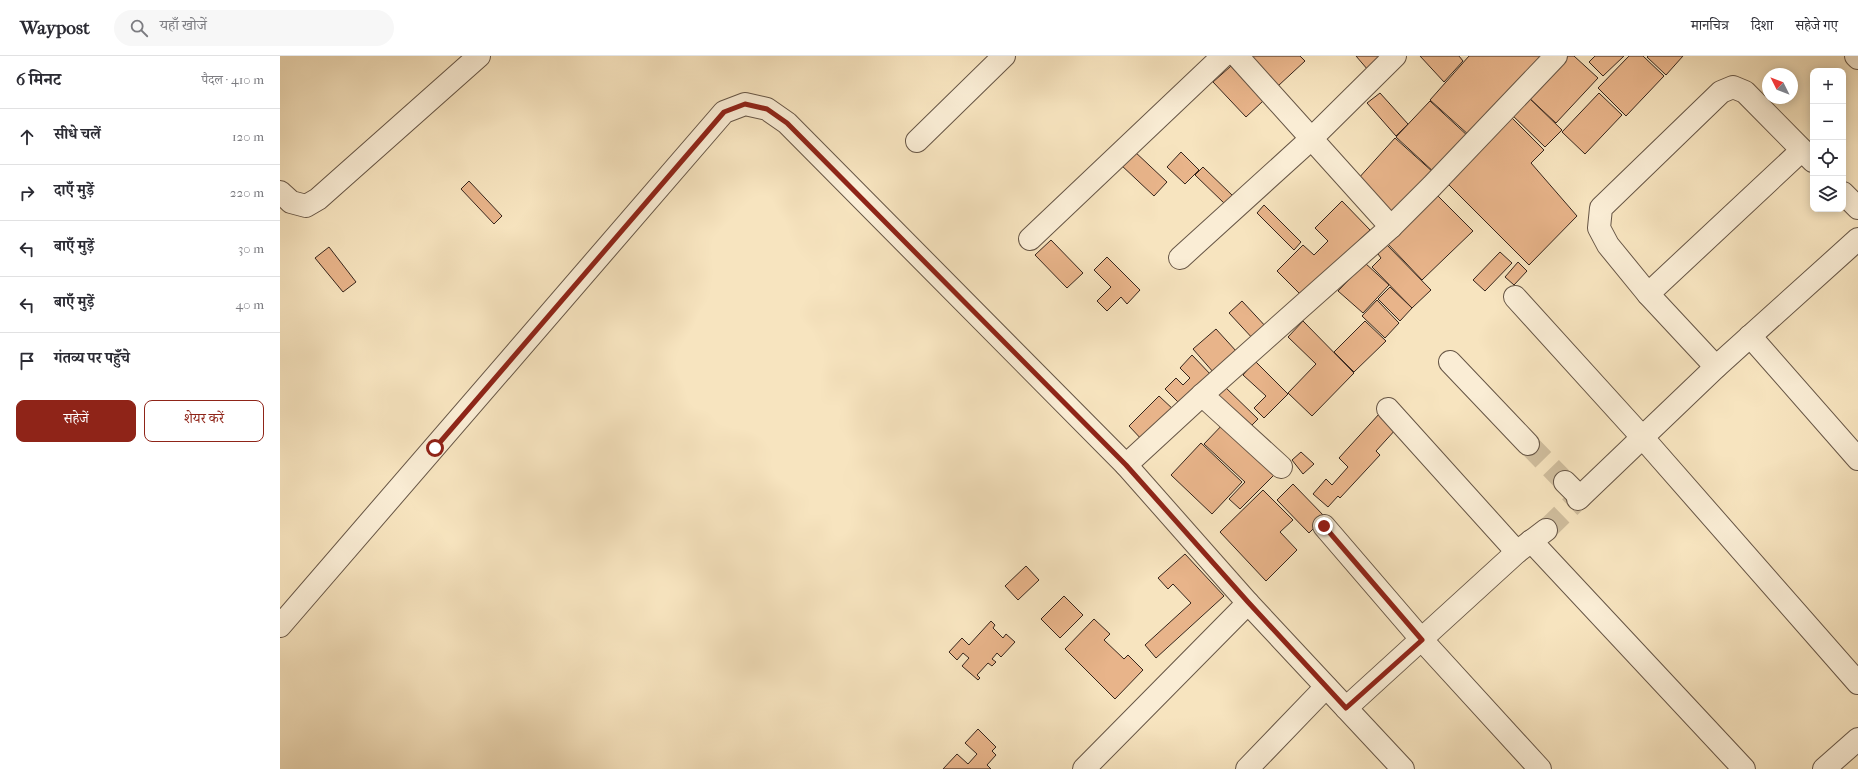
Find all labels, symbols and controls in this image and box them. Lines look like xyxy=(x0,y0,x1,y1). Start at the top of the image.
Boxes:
search box xyxy=(114,10,394,46)
text: यहाँ खोजें xyxy=(160,16,207,34)
text: Waypost xyxy=(20,17,90,39)
icon: search xyxy=(128,17,150,39)
text: मानचित्र xyxy=(1691,17,1729,34)
text: दिशा xyxy=(1751,17,1773,34)
text: सहेजे गए xyxy=(1795,17,1838,34)
north arrow xyxy=(1762,68,1798,104)
map controls xyxy=(1810,68,1846,212)
button: + xyxy=(1810,68,1846,104)
text: 6 मिनट xyxy=(16,69,61,89)
text: पैदल · 410 m xyxy=(202,72,264,87)
button: − xyxy=(1810,104,1846,140)
text: सीधे चलें xyxy=(54,125,101,143)
icon: ahead xyxy=(16,126,38,148)
text: 120 m xyxy=(232,129,264,144)
button: locate xyxy=(1810,140,1846,176)
button: layers xyxy=(1810,176,1846,212)
text: दाएँ मुड़ें xyxy=(54,181,94,199)
icon: right xyxy=(16,182,38,204)
text: 220 m xyxy=(230,185,264,200)
text: बाएँ मुड़ें xyxy=(54,237,94,255)
icon: left xyxy=(16,238,38,260)
text: 30 m xyxy=(238,241,264,256)
text: बाएँ मुड़ें xyxy=(54,293,94,311)
icon: left xyxy=(16,294,38,316)
text: 40 m xyxy=(236,297,264,312)
text: गंतव्य पर पहुँचे xyxy=(54,349,130,367)
icon: arrive xyxy=(16,350,38,372)
button: सहेजें xyxy=(16,400,136,442)
button: शेयर करें xyxy=(144,400,264,442)
route start xyxy=(426,439,444,457)
route end xyxy=(1315,517,1333,535)

